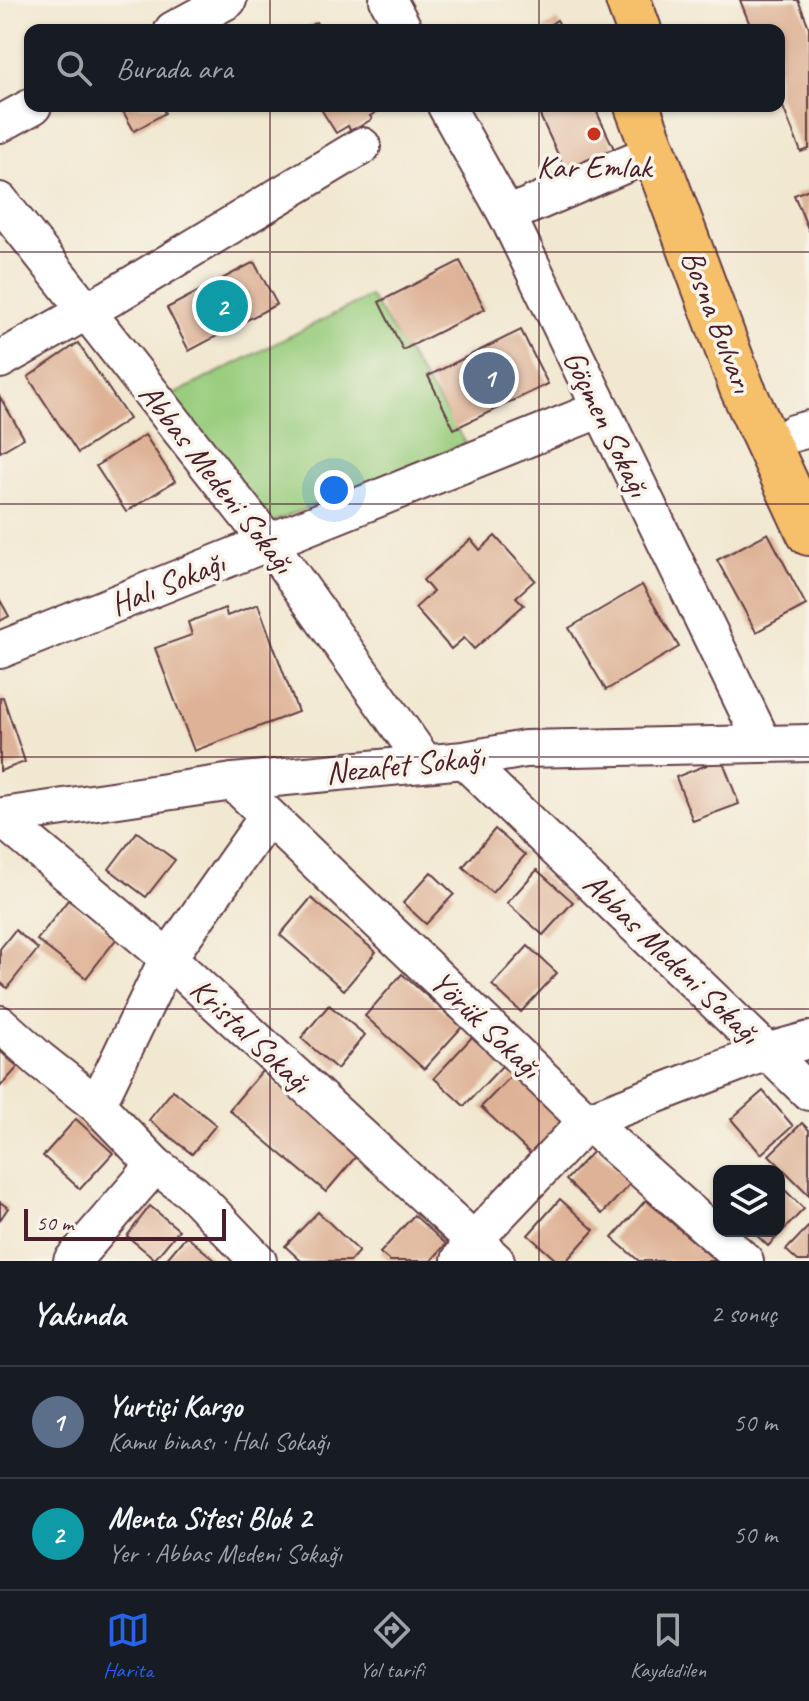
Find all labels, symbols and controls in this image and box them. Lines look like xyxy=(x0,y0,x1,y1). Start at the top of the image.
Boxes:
search box xyxy=(24,24,785,112)
icon: search xyxy=(52,46,96,90)
text: Burada ara xyxy=(116,49,233,87)
marker: Kar Emlak xyxy=(585,125,603,143)
place label: Kar Emlak xyxy=(537,146,653,187)
street label: Bosna Bulvarı xyxy=(672,244,764,400)
pin: 2 xyxy=(196,276,248,336)
street label: Göçmen Sokağı xyxy=(554,343,660,505)
pin: 1 xyxy=(463,348,515,408)
street label: Abbas Medeni Sokağı xyxy=(130,375,305,583)
your location xyxy=(314,470,354,510)
street label: Halı Sokağı xyxy=(104,541,232,625)
street label: Nezafet Sokağı xyxy=(324,736,488,793)
street label: Abbas Medeni Sokağı xyxy=(575,864,770,1054)
street label: Yörük Sokağı xyxy=(422,961,551,1089)
street label: Kristal Sokağı xyxy=(181,969,321,1103)
map controls xyxy=(713,1165,785,1237)
button: layers xyxy=(713,1165,785,1237)
scale bar xyxy=(24,1205,226,1241)
text: 50 m xyxy=(36,1209,73,1237)
text: Yakında xyxy=(32,1292,125,1335)
text: 2 sonuç xyxy=(710,1297,777,1330)
text: Yurtiçi Kargo xyxy=(108,1387,242,1425)
text: 1 xyxy=(52,1406,64,1439)
text: 50 m xyxy=(733,1406,777,1439)
text: Kamu binası · Halı Sokağı xyxy=(108,1425,329,1458)
text: Menta Sitesi Blok 2 xyxy=(108,1499,311,1537)
text: 2 xyxy=(52,1518,64,1551)
text: 50 m xyxy=(733,1518,777,1551)
text: Yer · Abbas Medeni Sokağı xyxy=(108,1537,342,1570)
tab: Harita xyxy=(103,1608,153,1684)
tab: Yol tarifi xyxy=(359,1608,424,1684)
tab: Kaydedilen xyxy=(630,1608,706,1684)

